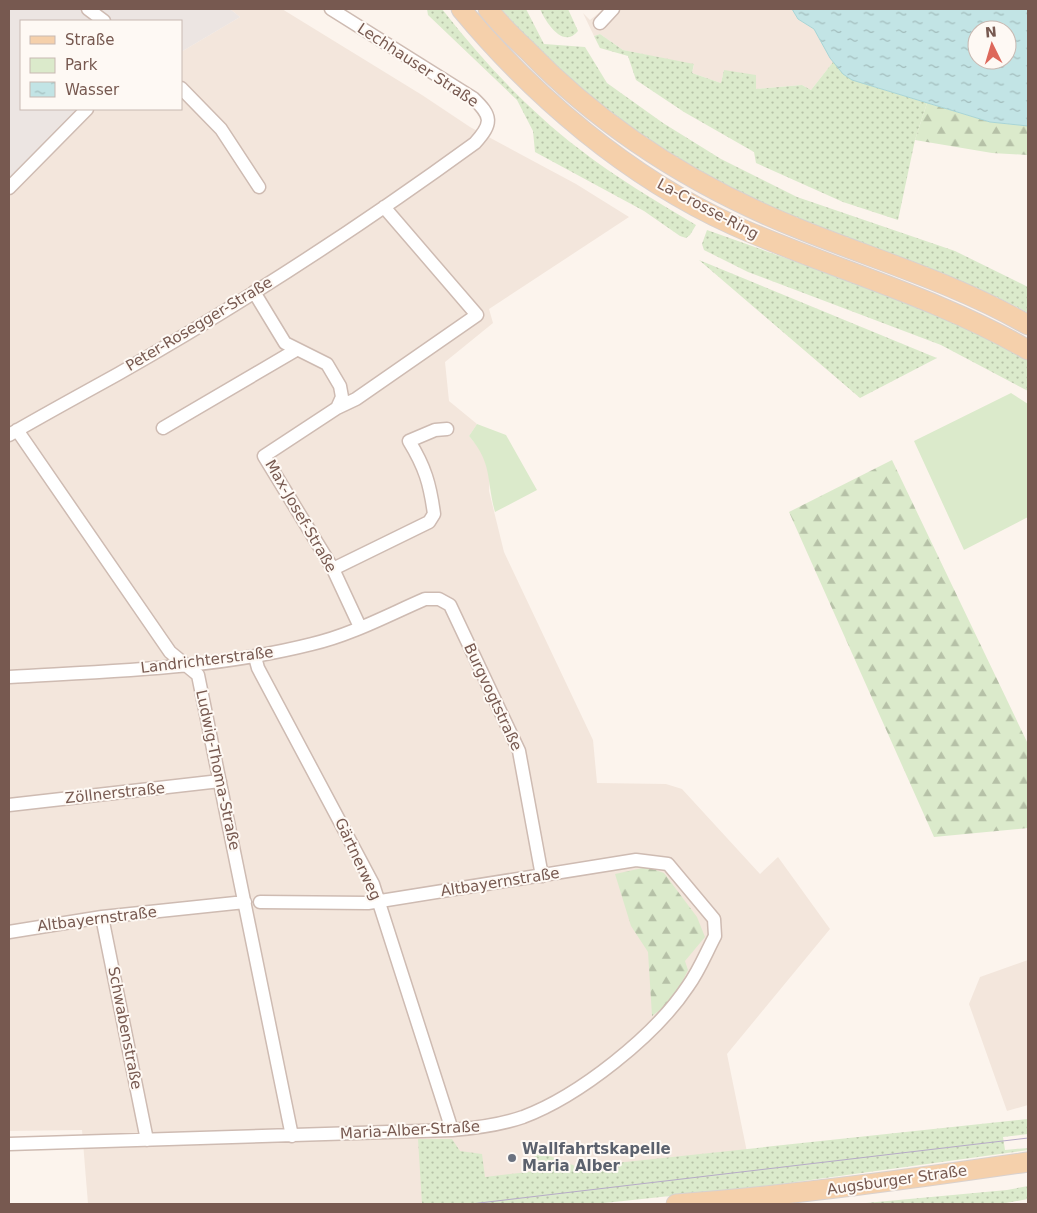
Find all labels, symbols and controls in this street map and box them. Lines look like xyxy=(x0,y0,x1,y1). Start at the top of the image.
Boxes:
street label: Lechhauser Straße xyxy=(354,19,482,111)
legend xyxy=(20,20,182,110)
north arrow xyxy=(967,20,1017,70)
text: N xyxy=(984,24,997,41)
text: Straße xyxy=(65,31,114,49)
text: Park xyxy=(65,56,98,74)
text: Wasser xyxy=(65,81,120,99)
street label: La-Crosse-Ring xyxy=(654,175,762,243)
street label: Peter-Rosegger-Straße xyxy=(122,273,276,375)
street label: Max-Josef-Straße xyxy=(261,456,341,576)
street label: Burgvogtstraße xyxy=(460,640,526,754)
street label: Landrichterstraße xyxy=(140,643,274,677)
street label: Ludwig-Thoma-Straße xyxy=(192,688,244,852)
street label: Zöllnerstraße xyxy=(64,779,166,807)
street label: Gärtnerweg xyxy=(331,815,385,903)
street label: Altbayernstraße xyxy=(439,864,561,900)
street label: Altbayernstraße xyxy=(36,903,158,935)
street label: Schwabenstraße xyxy=(104,965,146,1091)
street label: Maria-Alber-Straße xyxy=(340,1117,480,1143)
place label: Wallfahrtskapelle Maria Alber xyxy=(522,1140,671,1175)
marker: Wallfahrtskapelle Maria Alber xyxy=(506,1152,518,1164)
street label: Augsburger Straße xyxy=(826,1161,968,1199)

